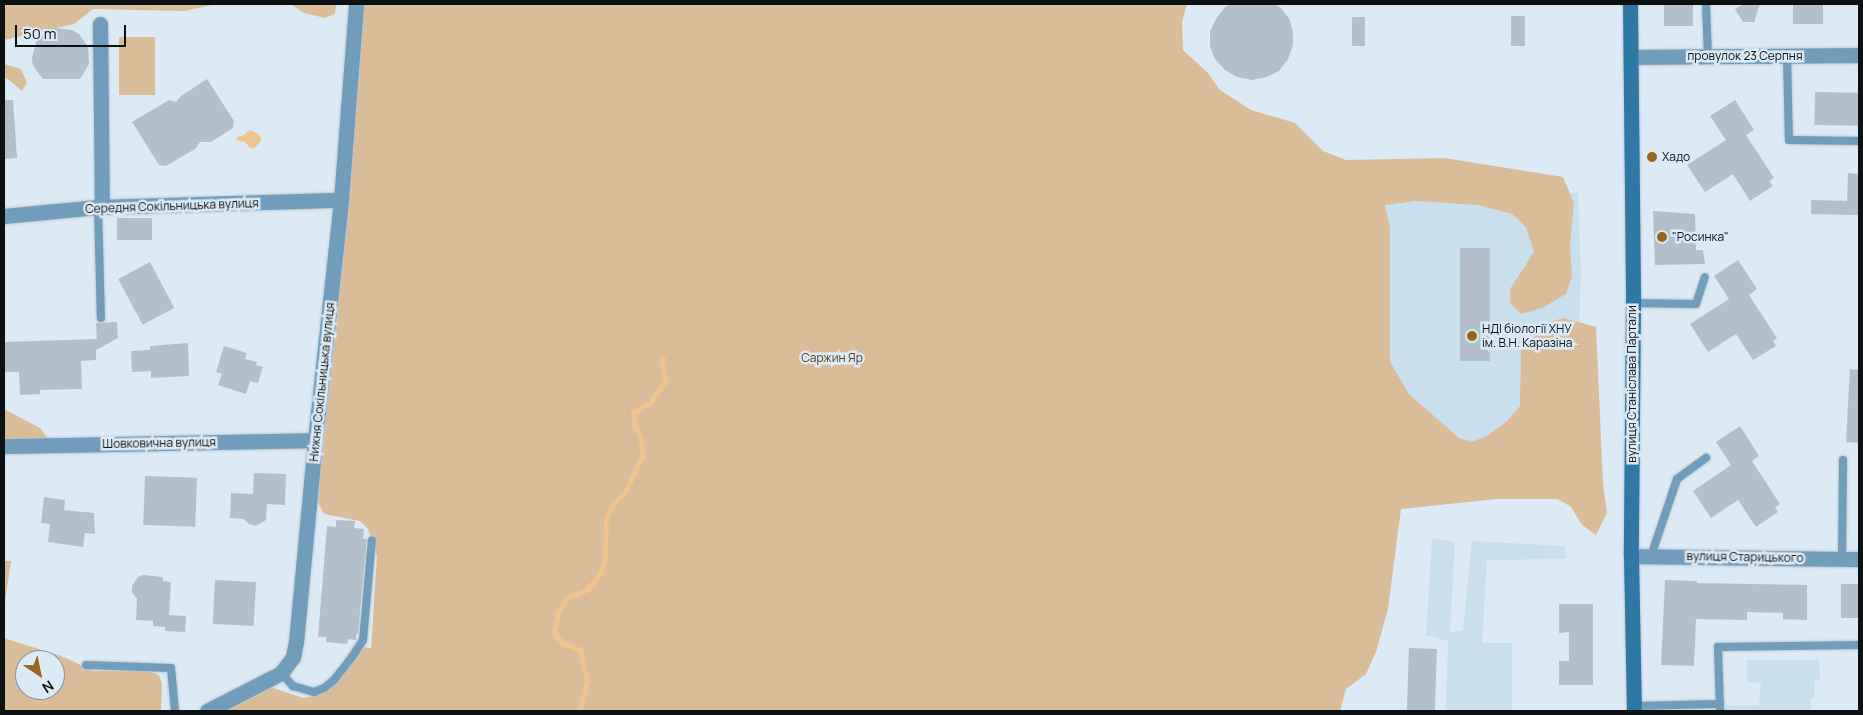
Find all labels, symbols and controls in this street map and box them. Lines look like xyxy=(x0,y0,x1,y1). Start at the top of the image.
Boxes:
scale bar xyxy=(18,15,129,47)
text: 50 m xyxy=(23,23,57,44)
street label: провулок 23 Серпня xyxy=(1687,49,1803,63)
place label: Хадо xyxy=(1662,150,1690,164)
marker: Хадо xyxy=(1646,151,1658,163)
street label: Середня Сокільницька вулиця xyxy=(85,196,259,216)
place label: "Росинка" xyxy=(1672,230,1729,244)
marker: "Росинка" xyxy=(1656,231,1668,243)
street label: Нижня Сокільницька вулиця xyxy=(306,302,338,462)
street label: вулиця Станіслава Партали xyxy=(1625,305,1639,463)
place label: НДІ біології ХНУ ім. В.Н. Каразіна xyxy=(1482,322,1572,350)
marker: НДІ біології ХНУ ім. В.Н. Каразіна xyxy=(1466,330,1478,342)
park label: Саржин Яр xyxy=(801,351,863,365)
street label: Шовковична вулиця xyxy=(102,435,216,451)
street label: вулиця Старицького xyxy=(1686,549,1804,565)
north arrow xyxy=(15,650,65,700)
text: N xyxy=(39,676,58,698)

